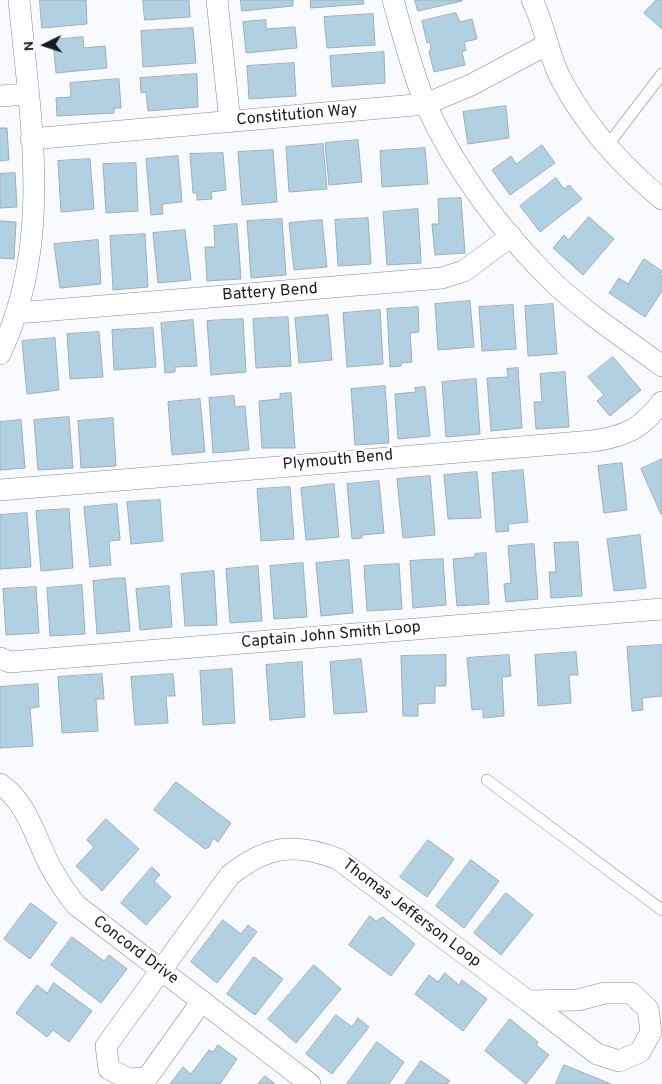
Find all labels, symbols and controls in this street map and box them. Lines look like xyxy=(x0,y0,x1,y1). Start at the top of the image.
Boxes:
north arrow xyxy=(20,20,70,70)
text: N xyxy=(21,40,38,52)
street label: Constitution Way xyxy=(236,101,358,131)
street label: Battery Bend xyxy=(222,280,318,306)
street label: Plymouth Bend xyxy=(282,447,394,475)
street label: Captain John Smith Loop xyxy=(240,619,422,653)
street label: Thomas Jefferson Loop xyxy=(338,856,484,972)
street label: Concord Drive xyxy=(88,913,182,989)

